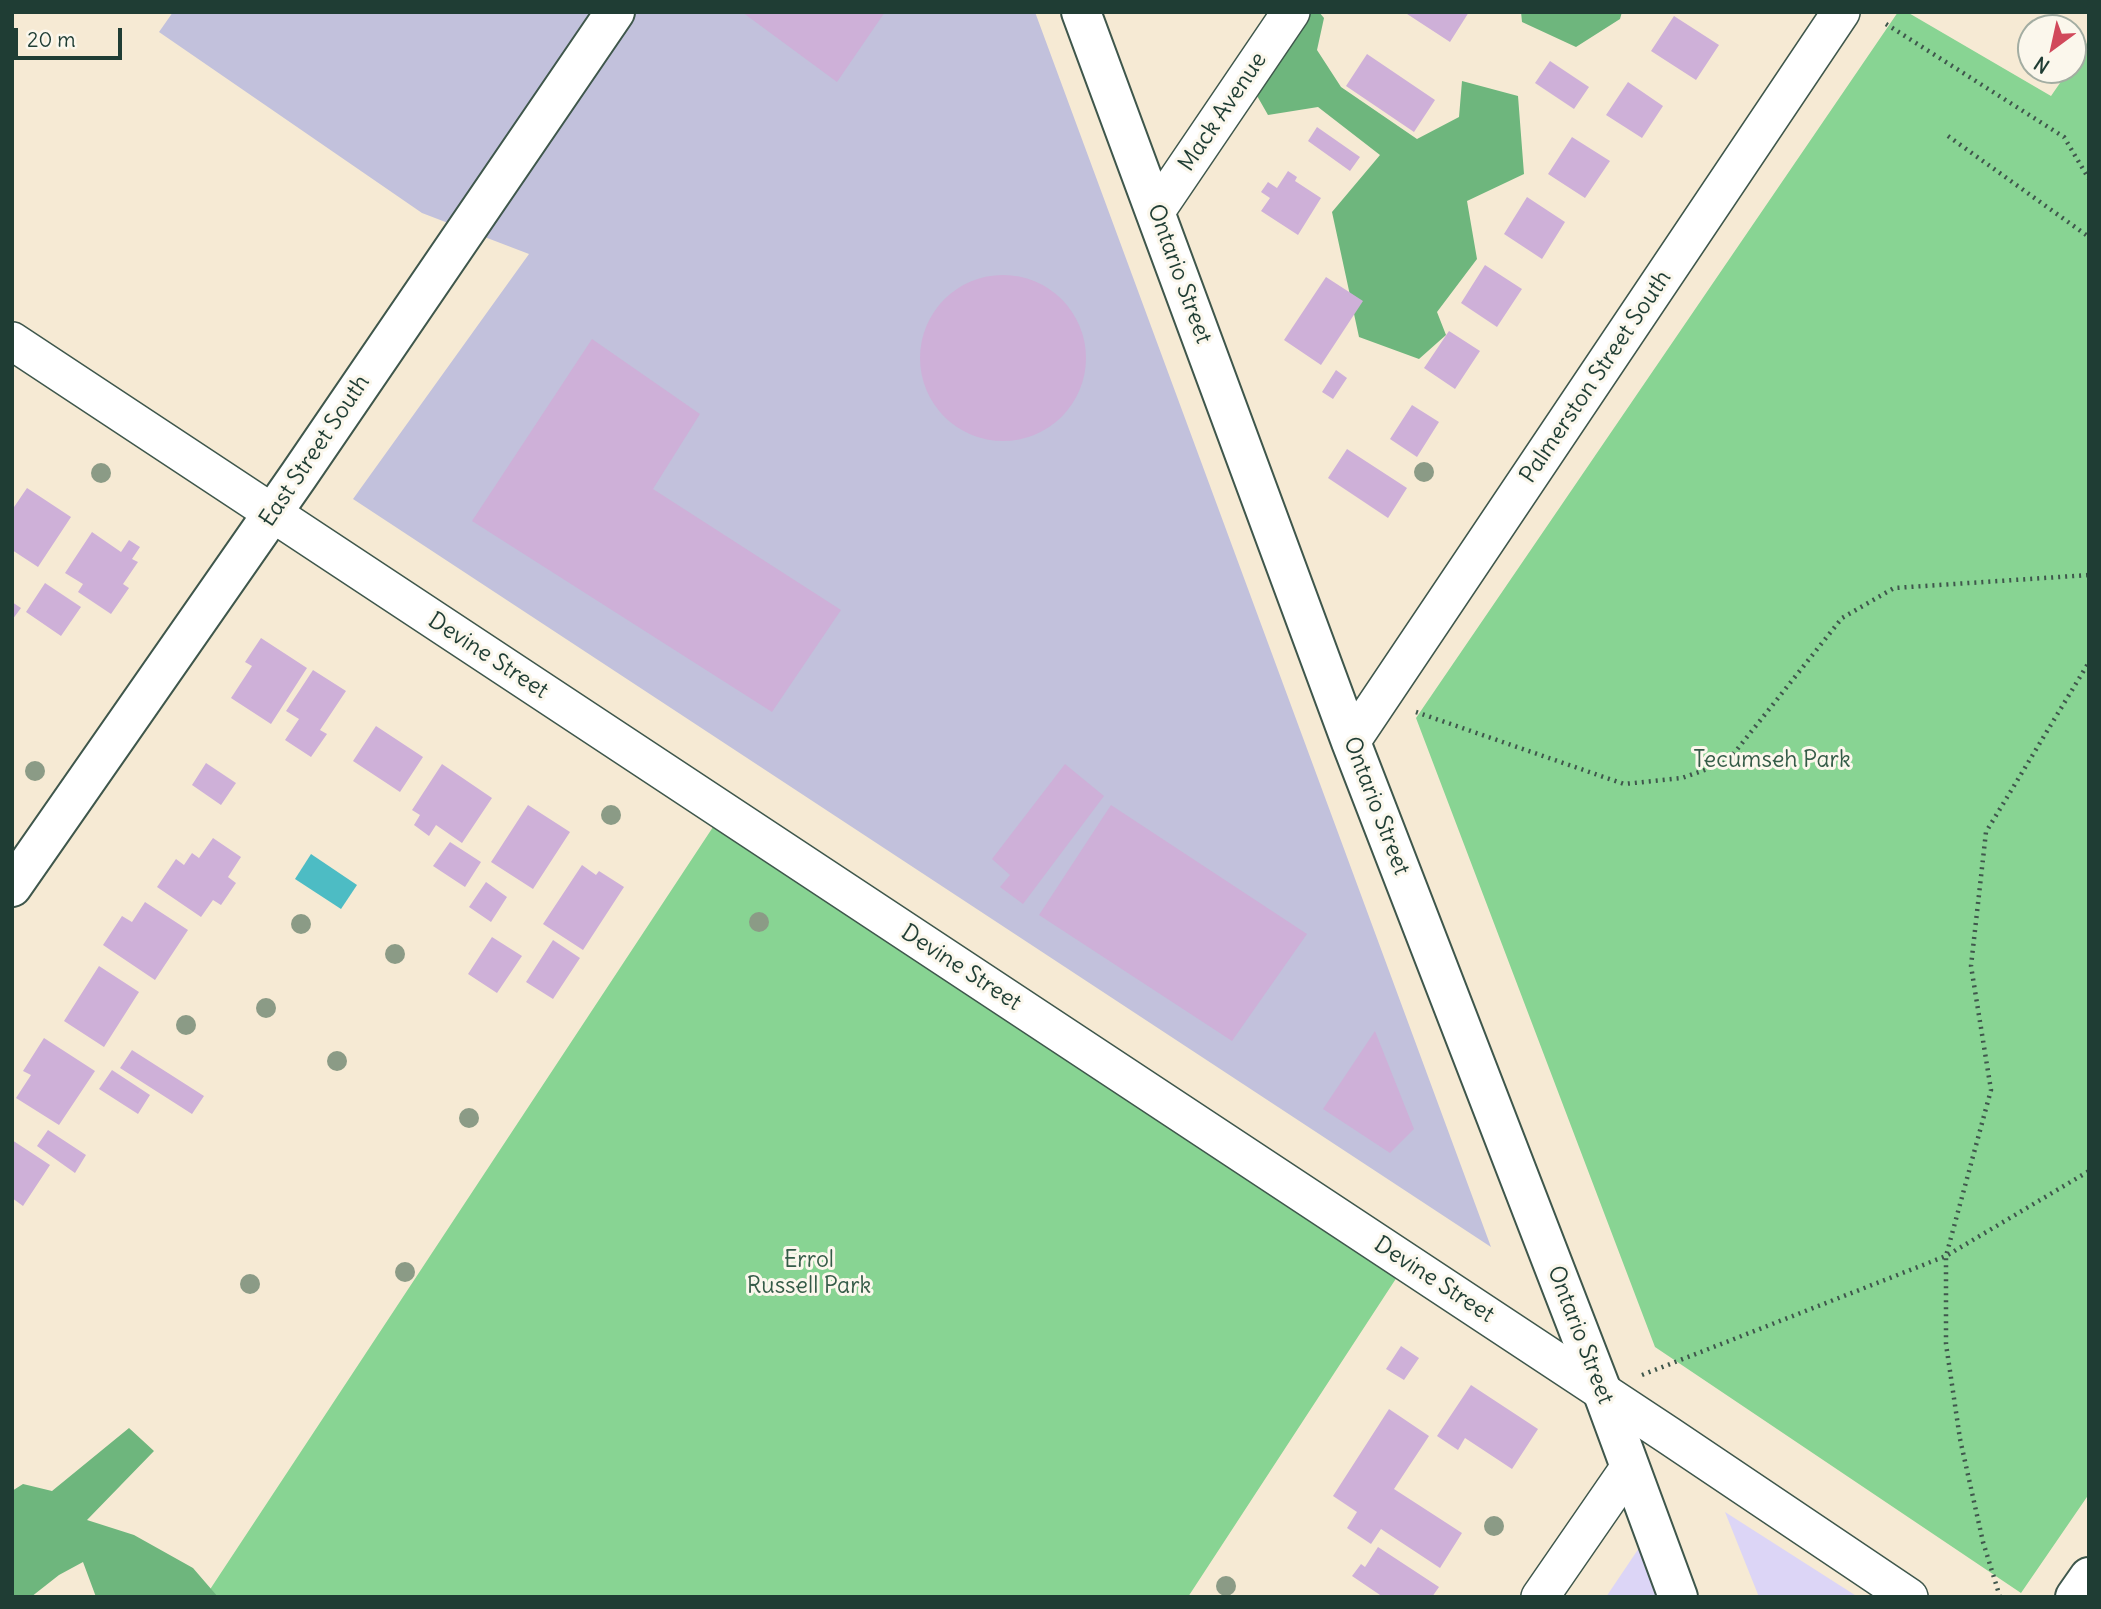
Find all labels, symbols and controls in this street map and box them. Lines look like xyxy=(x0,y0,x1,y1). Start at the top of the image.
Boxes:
scale bar xyxy=(18,14,126,58)
north arrow xyxy=(2017,14,2087,84)
text: 20 m xyxy=(27,26,76,53)
street label: Mack Avenue xyxy=(1173,47,1273,177)
text: N xyxy=(2030,51,2054,79)
street label: Ontario Street xyxy=(1141,201,1217,347)
street label: Palmerston Street South xyxy=(1515,265,1677,489)
street label: East Street South xyxy=(254,370,376,532)
street label: Devine Street xyxy=(423,607,553,705)
street label: Ontario Street xyxy=(1337,733,1415,879)
park label: Tecumseh Park xyxy=(1693,746,1851,774)
street label: Devine Street xyxy=(896,919,1026,1017)
street label: Devine Street xyxy=(1369,1231,1499,1329)
park label: Errol Russell Park xyxy=(747,1246,871,1300)
street label: Ontario Street xyxy=(1541,1262,1619,1408)

